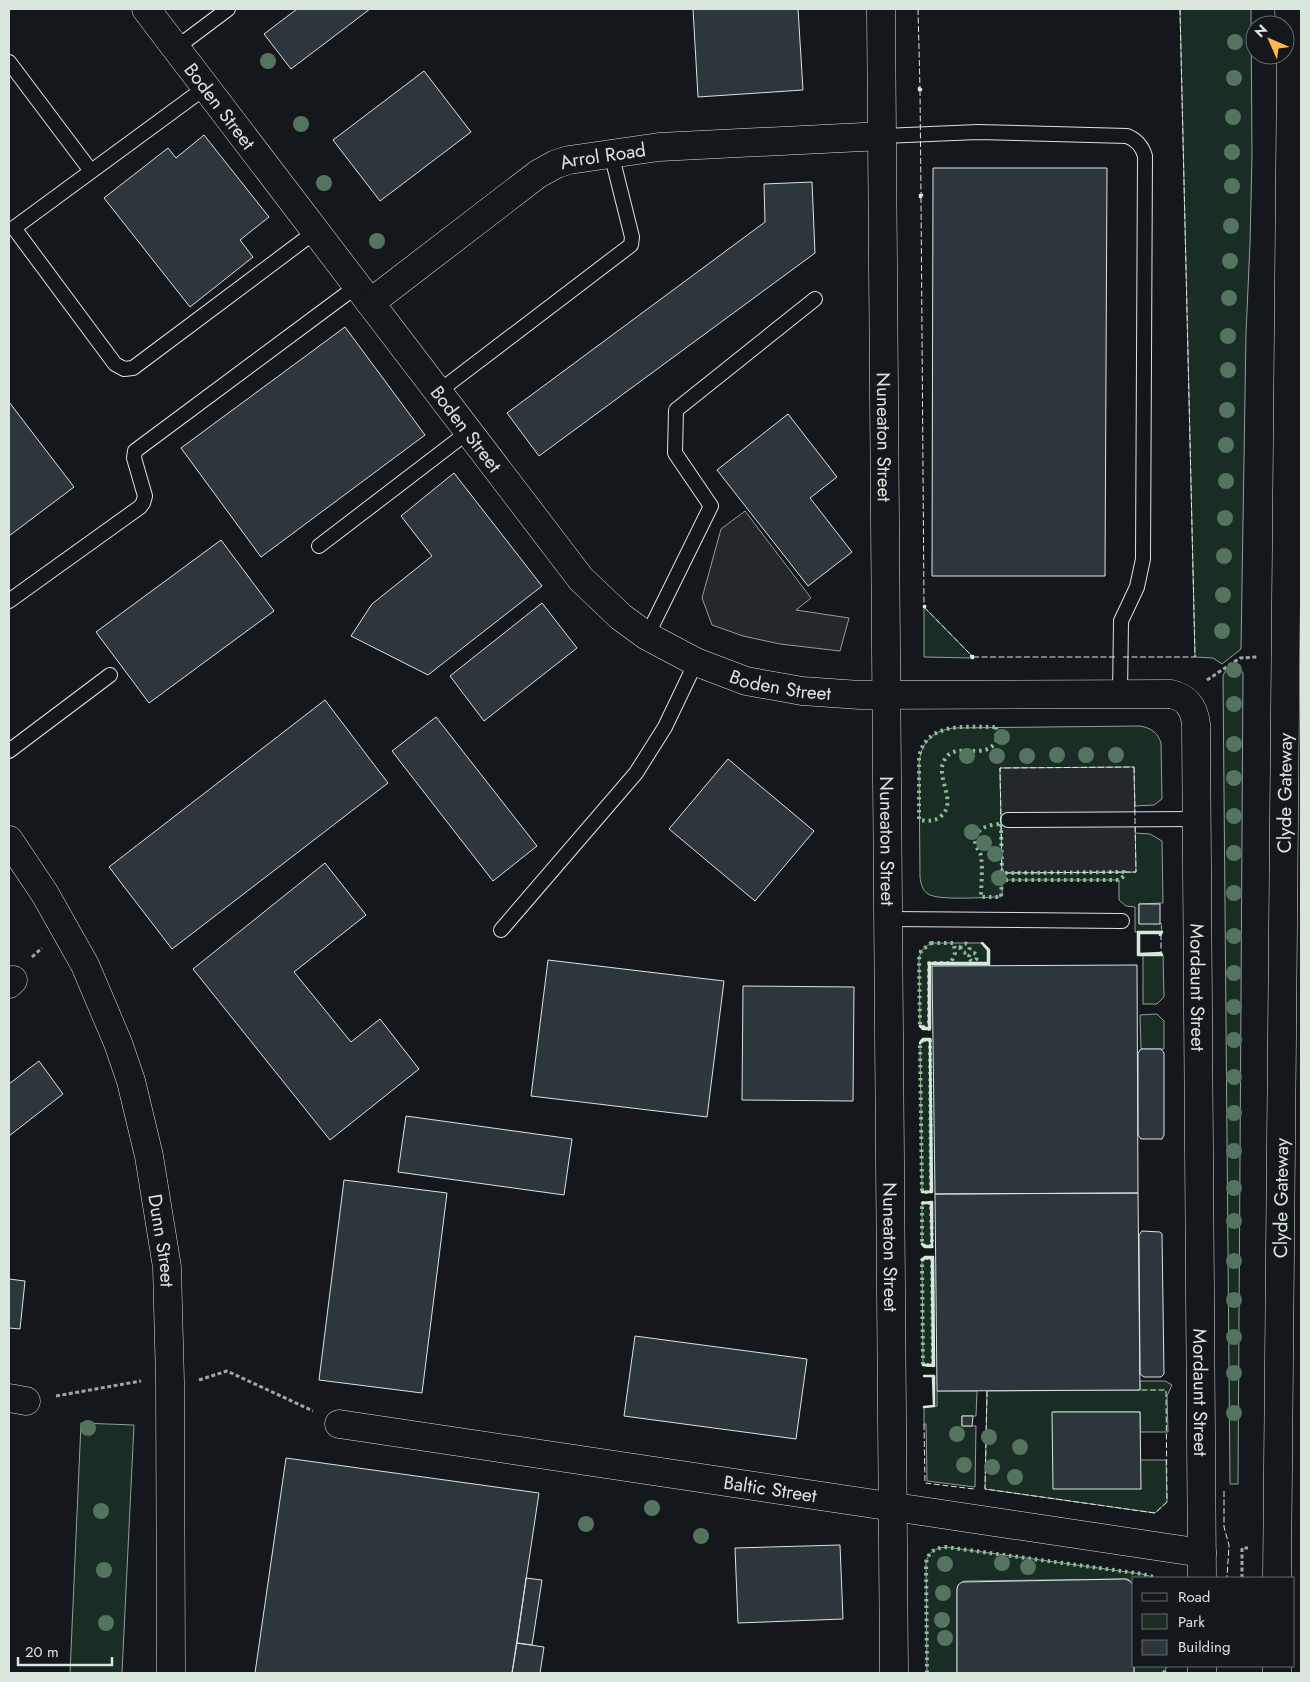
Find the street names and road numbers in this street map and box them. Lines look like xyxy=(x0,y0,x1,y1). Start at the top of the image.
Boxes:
street label: Boden Street xyxy=(178,57,262,155)
street label: Arrol Road xyxy=(556,136,648,176)
street label: Nuneaton Street xyxy=(870,372,898,502)
street label: Boden Street xyxy=(424,380,508,478)
street label: Boden Street xyxy=(726,662,832,707)
street label: Clyde Gateway xyxy=(1270,732,1298,853)
street label: Nuneaton Street xyxy=(873,776,902,906)
street label: Mordaunt Street xyxy=(1184,923,1212,1052)
street label: Clyde Gateway xyxy=(1266,1137,1295,1258)
street label: Nuneaton Street xyxy=(877,1182,905,1312)
street label: Dunn Street xyxy=(142,1192,181,1288)
street label: Mordaunt Street xyxy=(1187,1328,1215,1457)
street label: Baltic Street xyxy=(722,1468,819,1509)

